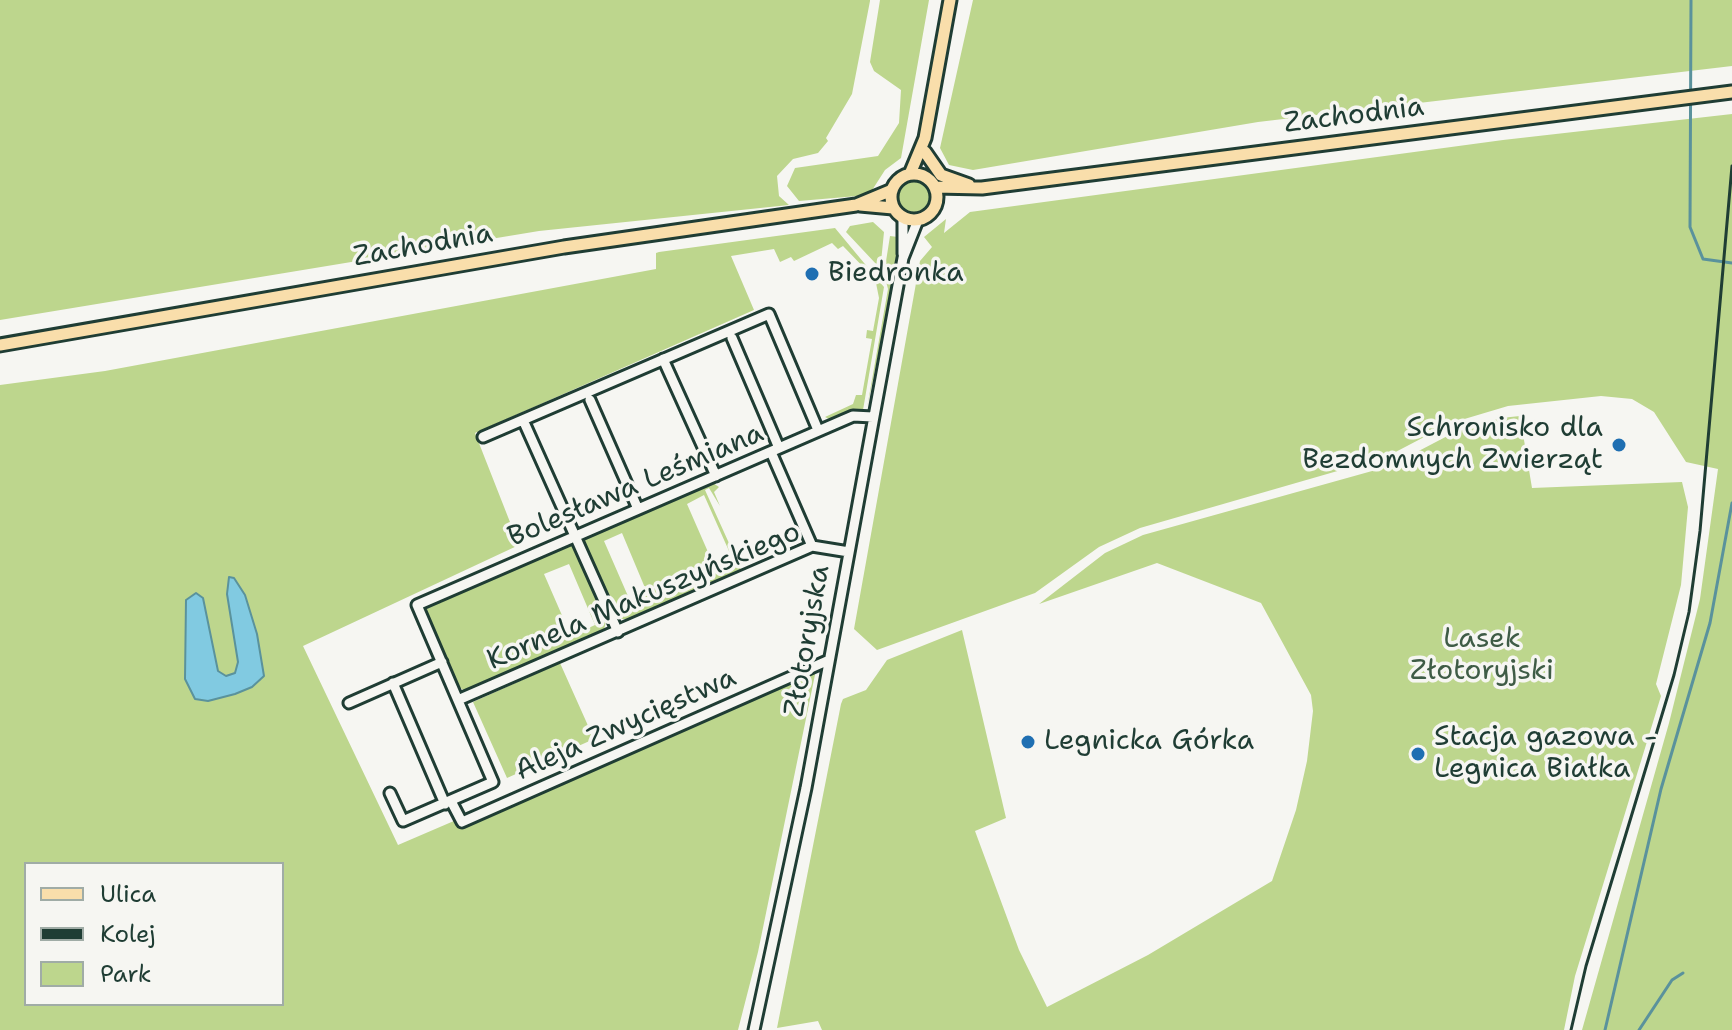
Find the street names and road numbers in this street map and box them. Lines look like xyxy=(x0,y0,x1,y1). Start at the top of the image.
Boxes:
street label: Zachodnia xyxy=(1282,91,1426,141)
street label: Zachodnia xyxy=(351,217,495,275)
street label: Bolesława Leśmiana xyxy=(503,417,769,555)
street label: Kornela Makuszyńskiego xyxy=(482,516,806,678)
street label: Złotoryjska xyxy=(778,563,838,719)
street label: Aleja Zwycięstwa xyxy=(511,661,741,789)

